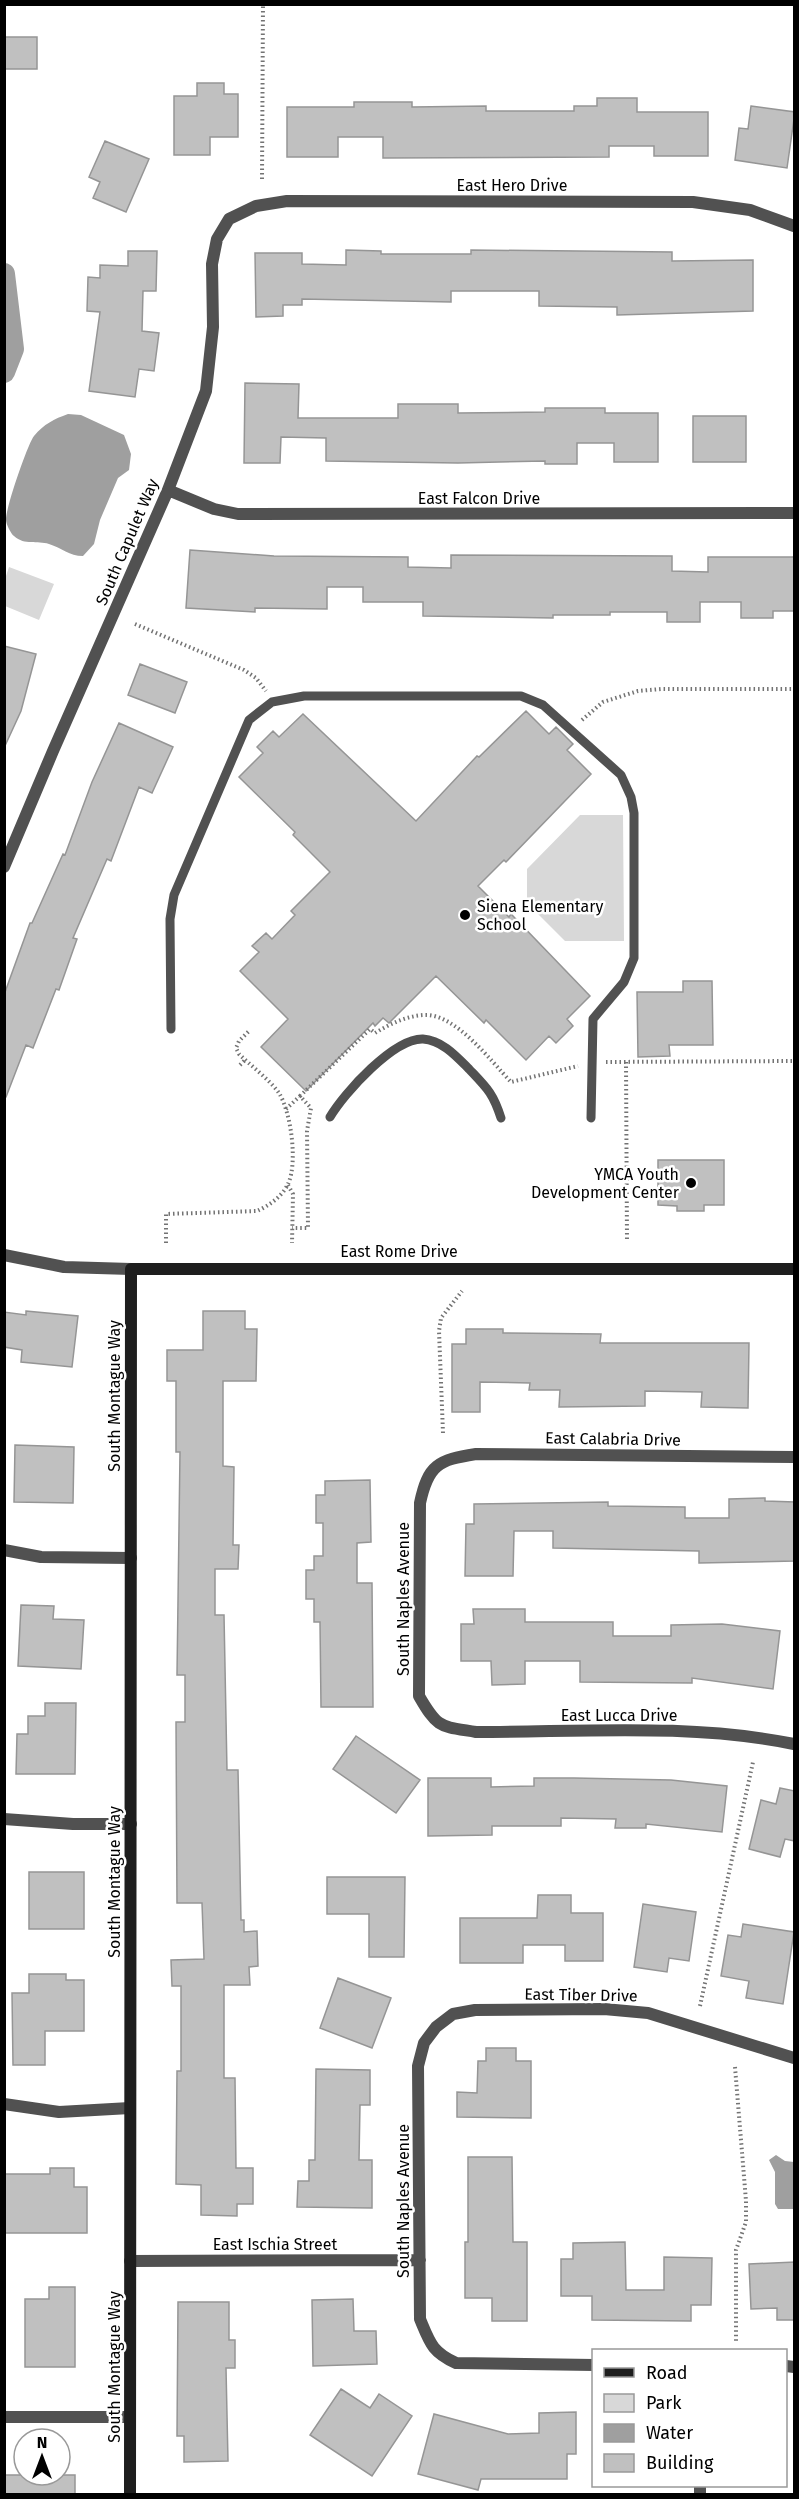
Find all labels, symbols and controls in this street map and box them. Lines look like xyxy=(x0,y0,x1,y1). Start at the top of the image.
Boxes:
street label: East Hero Drive xyxy=(457,176,567,195)
street label: South Capulet Way xyxy=(92,476,162,608)
street label: East Falcon Drive xyxy=(418,489,540,508)
place label: Siena Elementary School xyxy=(477,897,603,934)
marker: Siena Elementary School xyxy=(458,908,472,922)
place label: YMCA Youth Development Center xyxy=(531,1165,680,1202)
marker: YMCA Youth Development Center xyxy=(684,1176,698,1190)
street label: East Rome Drive xyxy=(340,1242,458,1261)
street label: South Montague Way xyxy=(105,1320,124,1472)
street label: East Calabria Drive xyxy=(545,1428,681,1450)
street label: South Naples Avenue xyxy=(394,1522,413,1676)
street label: East Lucca Drive xyxy=(561,1706,677,1725)
street label: South Montague Way xyxy=(105,1806,124,1958)
street label: East Tiber Drive xyxy=(524,1985,638,2005)
street label: South Naples Avenue xyxy=(394,2124,413,2278)
street label: East Ischia Street xyxy=(213,2235,337,2254)
street label: South Montague Way xyxy=(105,2291,124,2443)
legend xyxy=(592,2349,787,2487)
text: Road xyxy=(646,2362,688,2384)
text: Park xyxy=(646,2392,682,2414)
text: Water xyxy=(646,2422,693,2444)
north arrow xyxy=(12,2427,72,2487)
text: N xyxy=(37,2433,47,2452)
text: Building xyxy=(646,2452,714,2474)

